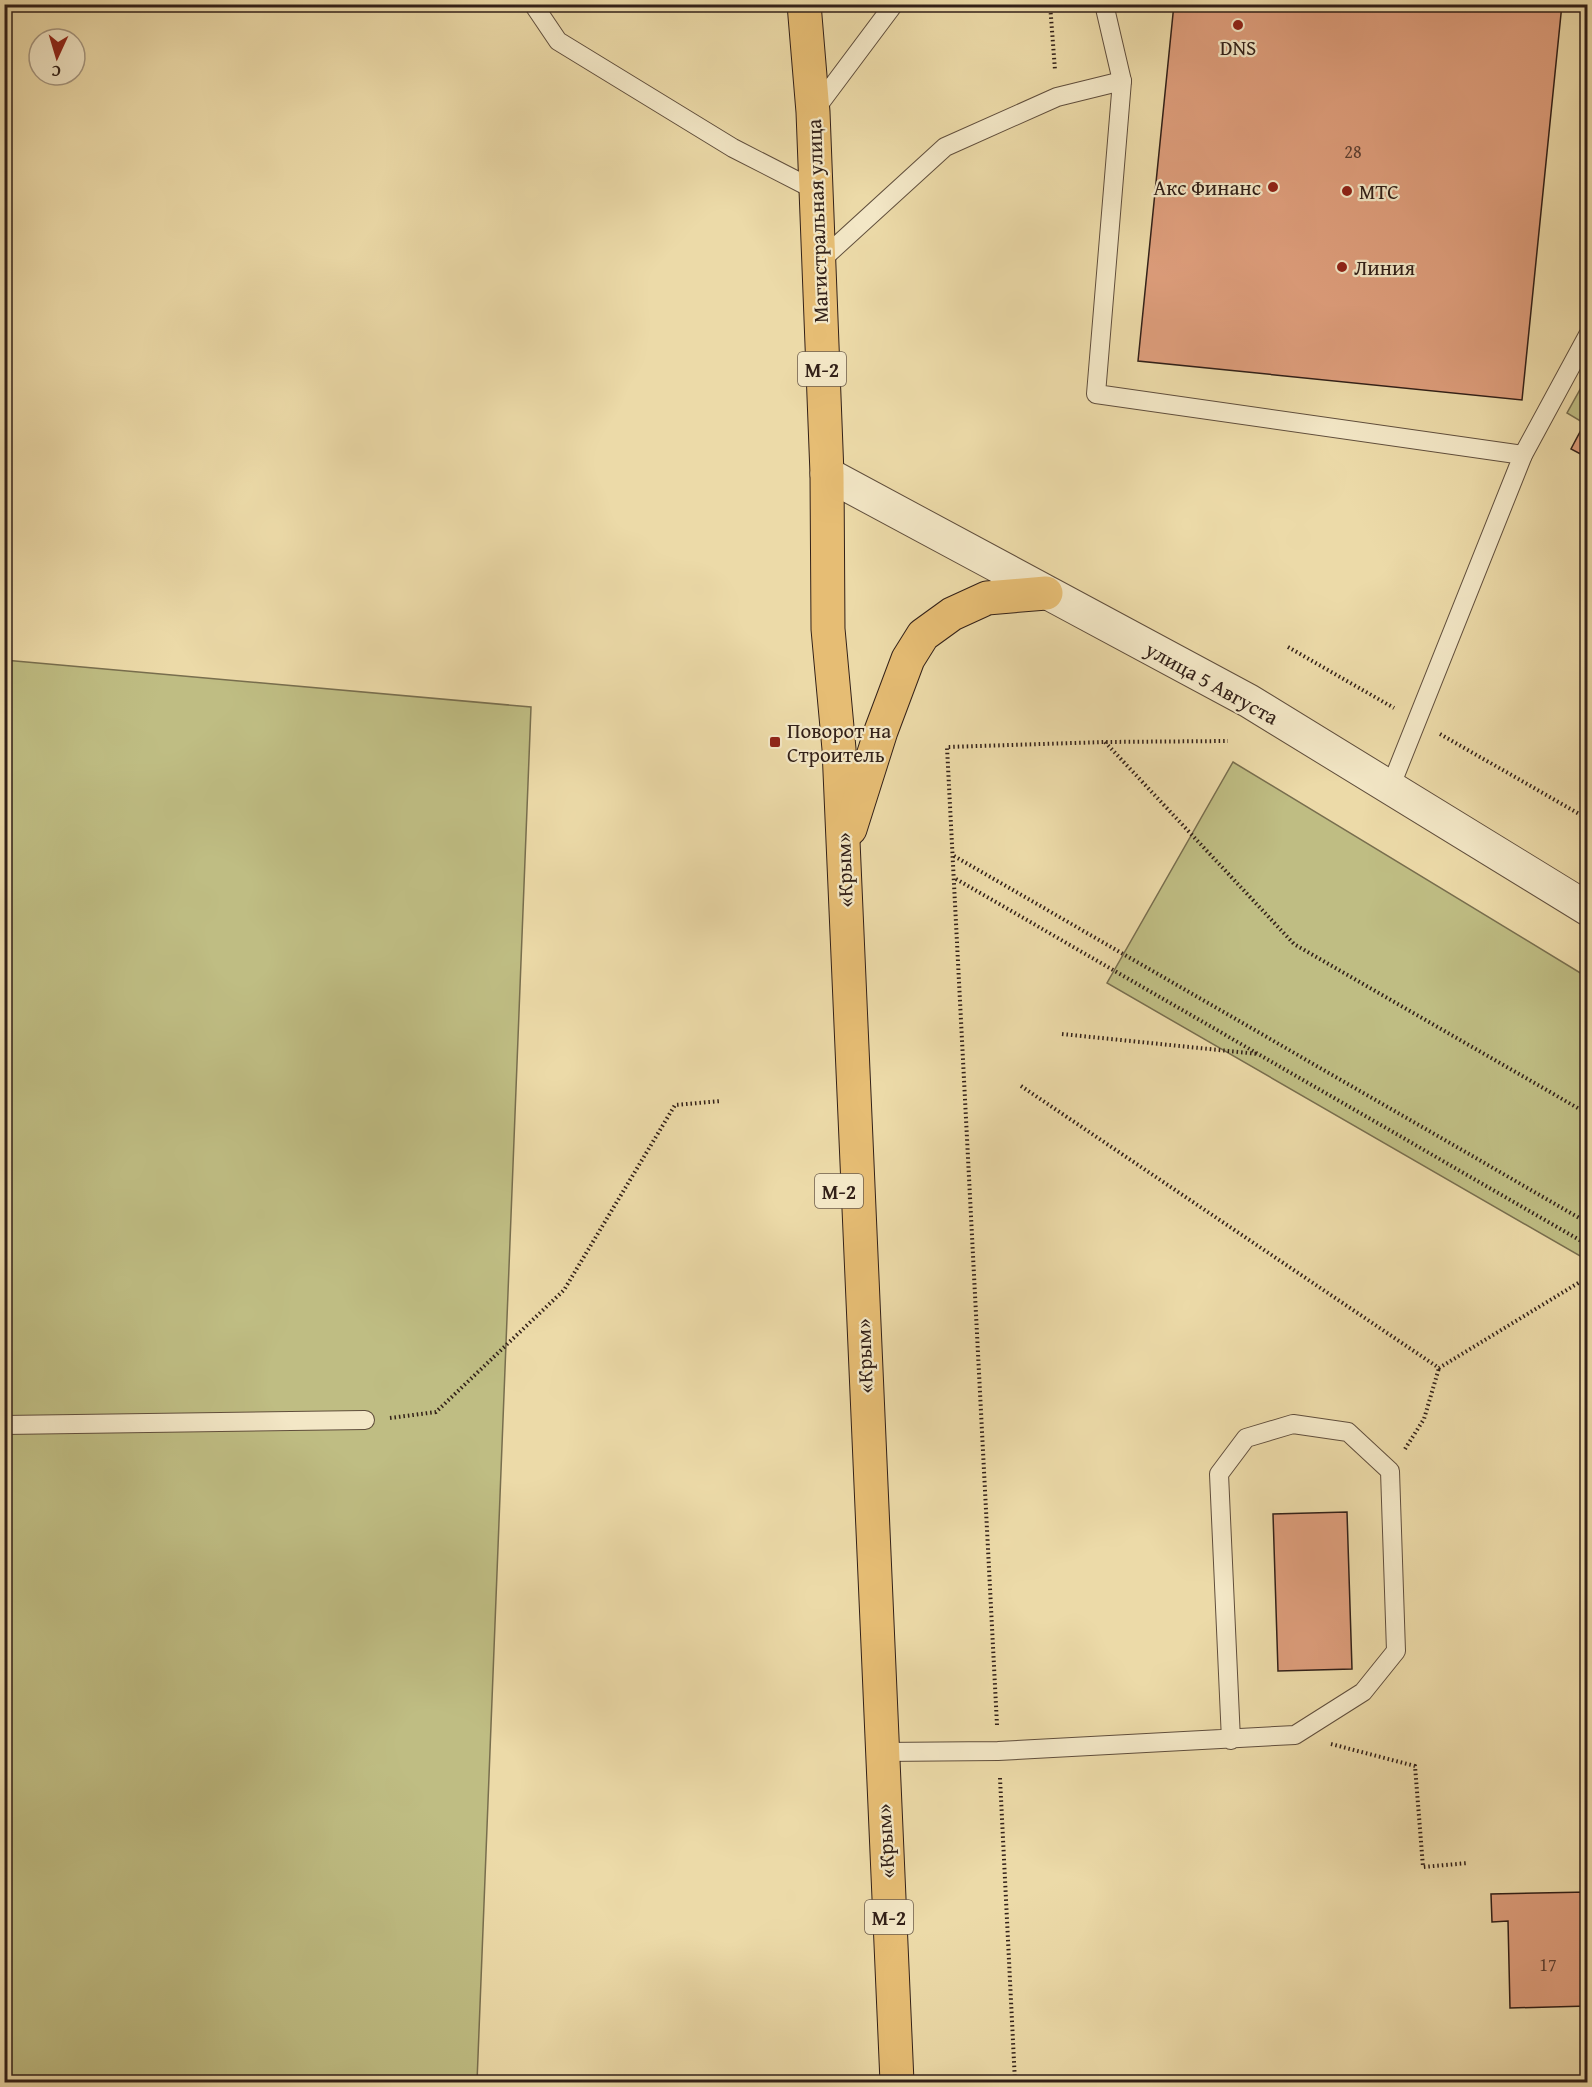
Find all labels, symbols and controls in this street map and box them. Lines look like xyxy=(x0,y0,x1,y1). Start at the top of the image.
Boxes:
marker: DNS xyxy=(1231,18,1245,32)
north arrow xyxy=(27,27,87,87)
place label: DNS xyxy=(1220,32,1256,63)
text: С xyxy=(51,60,61,84)
street label: Магистральная улица xyxy=(798,118,836,324)
house number: 28 xyxy=(1344,138,1362,165)
place label: Акс Финанс xyxy=(1154,172,1261,203)
place label: МТС xyxy=(1359,176,1399,207)
marker: Акс Финанс xyxy=(1266,180,1280,194)
marker: МТС xyxy=(1340,184,1354,198)
place label: Линия xyxy=(1354,252,1416,283)
marker: Линия xyxy=(1335,260,1349,274)
road number: М-2 xyxy=(798,352,846,386)
street label: улица 5 Августа xyxy=(1139,633,1284,732)
place label: Поворот на Строитель xyxy=(787,715,891,770)
marker: Поворот на Строитель xyxy=(768,735,782,749)
street label: «Крым» xyxy=(827,832,861,908)
road number: М-2 xyxy=(815,1174,863,1208)
street label: «Крым» xyxy=(847,1318,881,1394)
street label: «Крым» xyxy=(868,1803,902,1879)
road number: М-2 xyxy=(865,1900,913,1934)
house number: 17 xyxy=(1539,1951,1557,1978)

